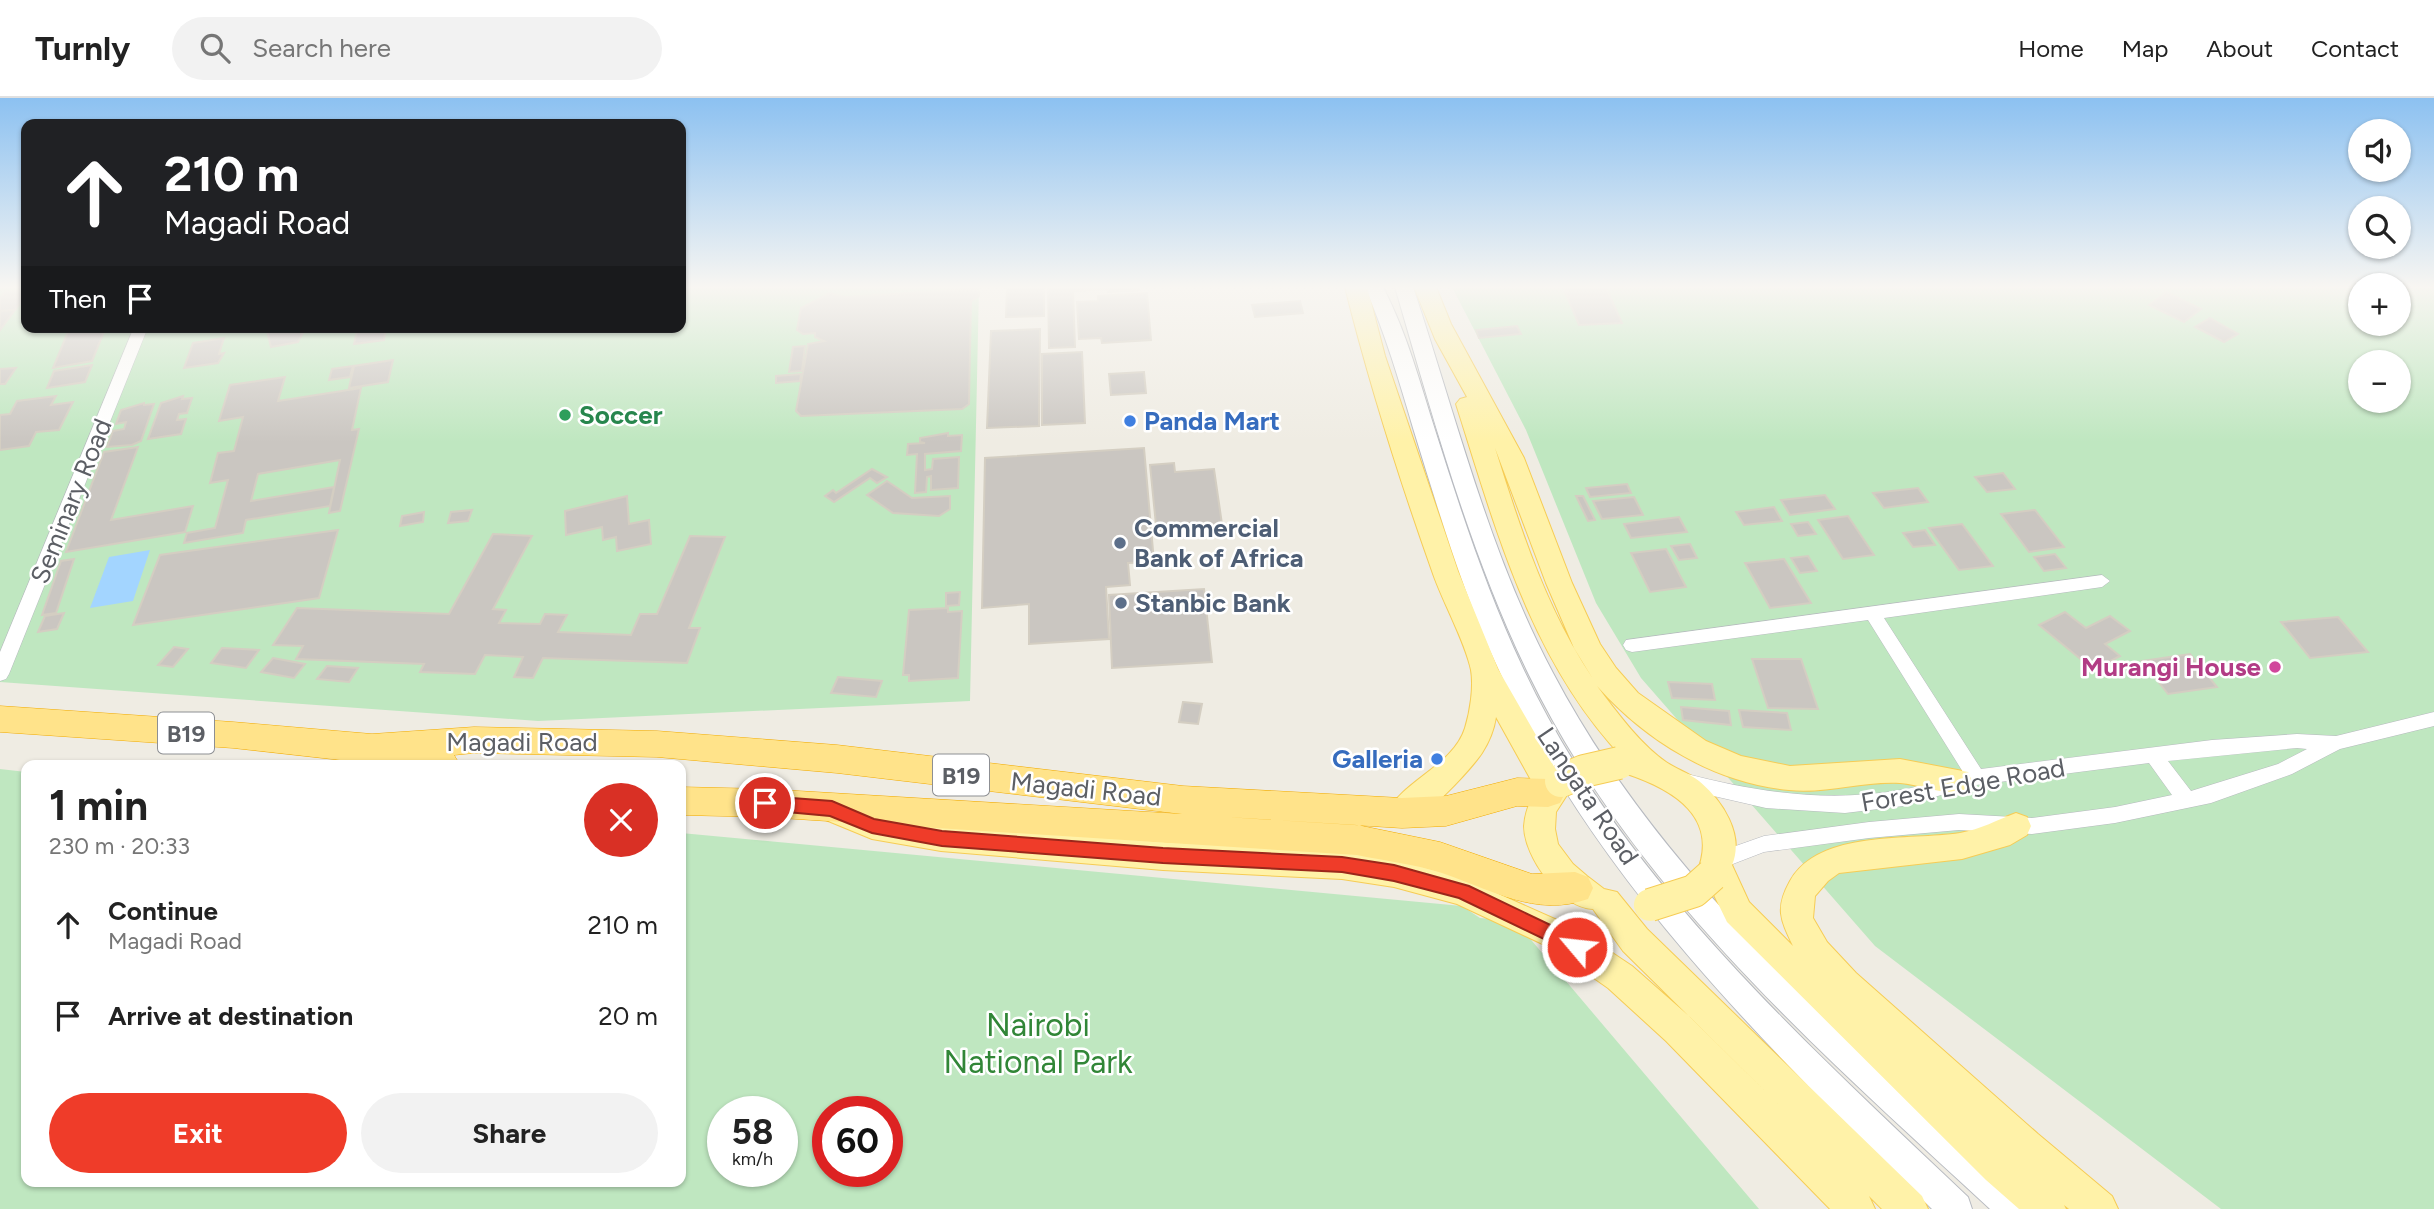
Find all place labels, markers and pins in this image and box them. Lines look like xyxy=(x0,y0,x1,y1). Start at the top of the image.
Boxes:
place label: Soccer xyxy=(579,399,663,431)
place label: Panda Mart xyxy=(1144,405,1280,437)
marker: Soccer xyxy=(557,407,573,423)
marker: Panda Mart xyxy=(1122,413,1138,429)
place label: Commercial Bank of Africa xyxy=(1134,512,1304,574)
marker: Commercial Bank of Africa xyxy=(1112,535,1128,551)
place label: Stanbic Bank xyxy=(1135,587,1291,619)
marker: Stanbic Bank xyxy=(1113,595,1129,611)
place label: Murangi House xyxy=(2081,651,2261,683)
marker: Murangi House xyxy=(2267,659,2283,675)
place label: Galleria xyxy=(1332,743,1423,775)
marker: Galleria xyxy=(1429,751,1445,767)
pin xyxy=(735,773,795,833)

